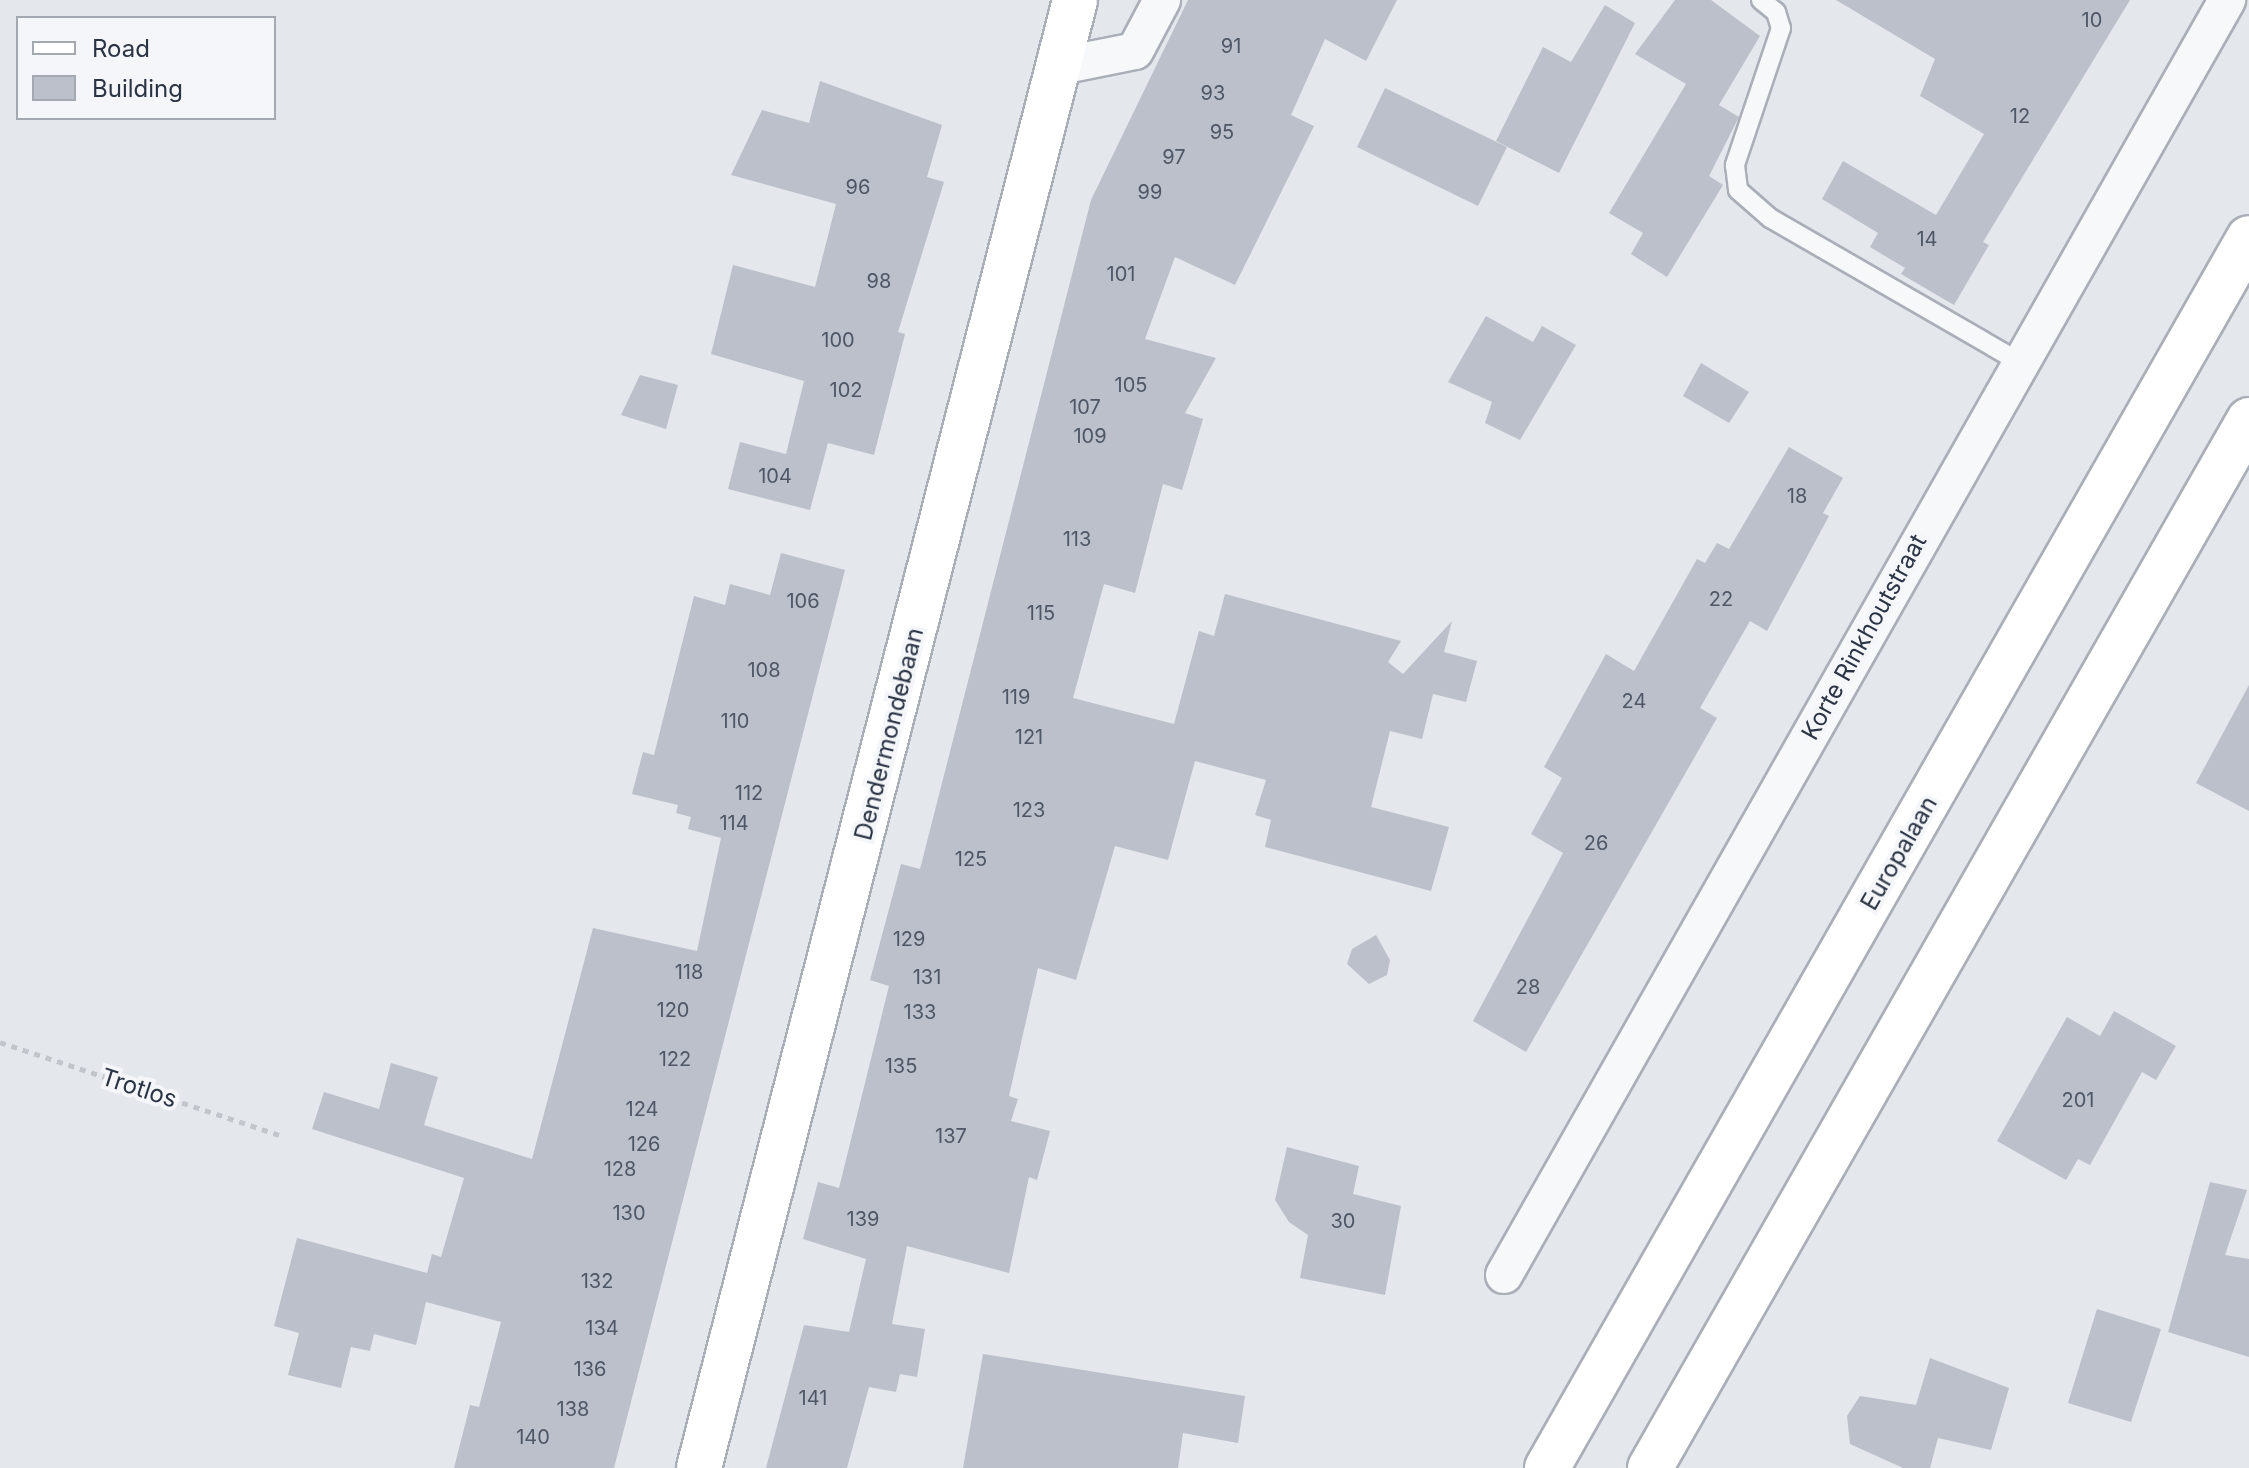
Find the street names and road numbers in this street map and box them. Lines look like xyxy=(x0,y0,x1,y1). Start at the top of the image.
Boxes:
street label: Korte Rinkhoutstraat xyxy=(1795,529,1933,745)
street label: Dendermondebaan xyxy=(849,625,929,843)
street label: Europalaan xyxy=(1855,791,1943,915)
street label: Trotlos xyxy=(98,1062,180,1114)

